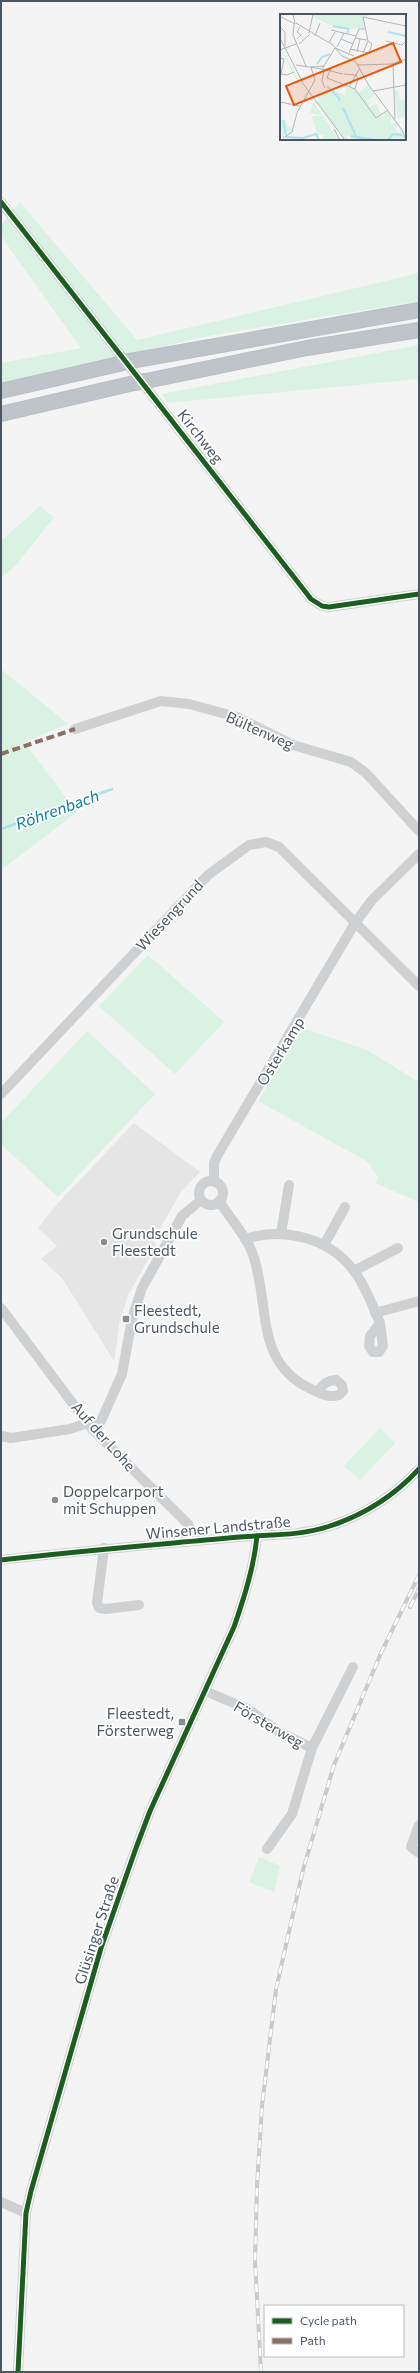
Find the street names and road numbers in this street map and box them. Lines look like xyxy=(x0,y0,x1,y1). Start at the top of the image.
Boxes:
street label: Kirchweg xyxy=(174,406,228,466)
street label: Bültenweg xyxy=(223,707,297,753)
street label: Wiesengrund xyxy=(132,876,206,954)
street label: Osterkamp xyxy=(252,1013,308,1089)
street label: Auf der Lohe xyxy=(68,1398,140,1474)
street label: Winsener Landstraße xyxy=(145,1512,291,1542)
street label: Försterweg xyxy=(231,1697,307,1751)
street label: Glüsinger Straße xyxy=(70,1874,122,1986)

